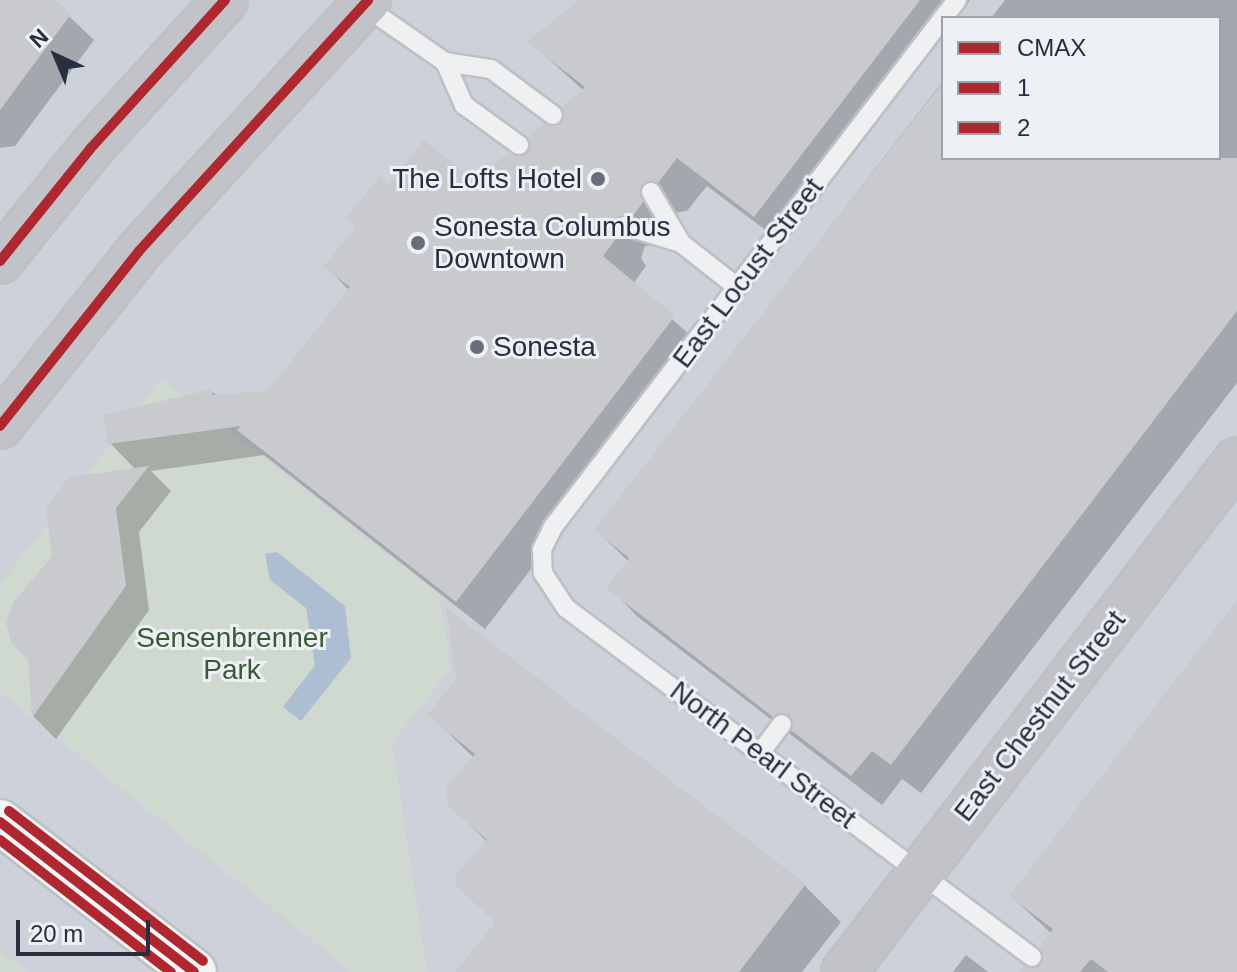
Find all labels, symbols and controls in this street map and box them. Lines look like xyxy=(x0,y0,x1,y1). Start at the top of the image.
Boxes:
north arrow xyxy=(16,16,96,96)
legend xyxy=(941,16,1221,160)
text: N xyxy=(25,24,53,53)
text: CMAX xyxy=(1017,34,1086,61)
text: 1 xyxy=(1017,74,1030,101)
text: 2 xyxy=(1017,114,1030,141)
place label: The Lofts Hotel xyxy=(392,162,582,196)
marker: The Lofts Hotel xyxy=(589,170,607,188)
street label: East Locust Street xyxy=(666,172,830,374)
place label: Sonesta Columbus Downtown xyxy=(434,210,671,276)
marker: Sonesta Columbus Downtown xyxy=(409,234,427,252)
place label: Sonesta xyxy=(493,330,596,364)
marker: Sonesta xyxy=(468,338,486,356)
street label: East Chestnut Street xyxy=(947,604,1133,828)
park label: Sensenbrenner Park xyxy=(136,621,328,687)
street label: North Pearl Street xyxy=(663,674,863,836)
scale bar xyxy=(20,904,154,954)
text: 20 m xyxy=(30,920,83,947)

